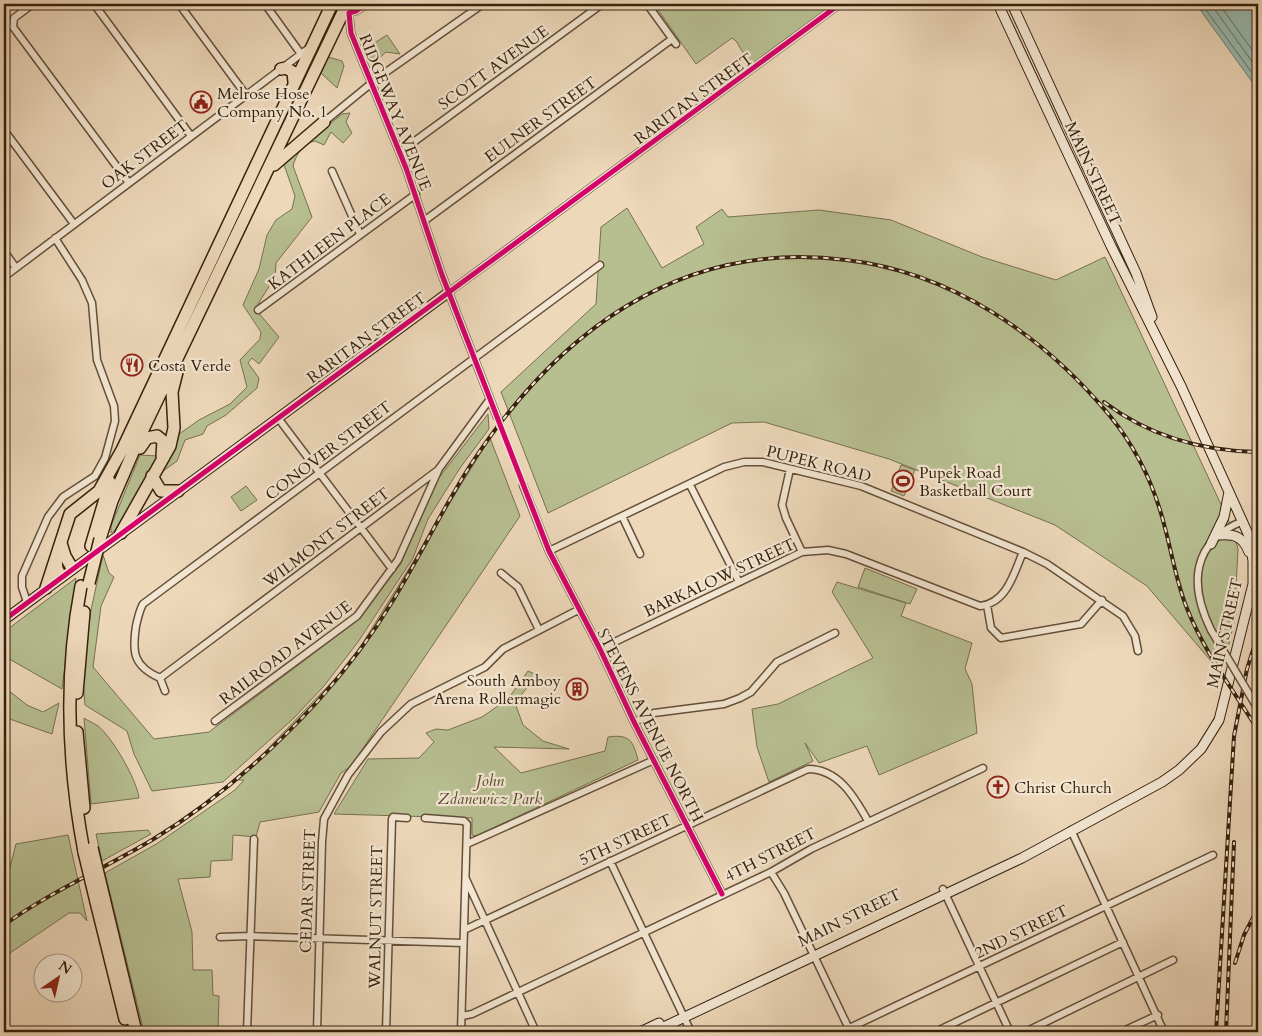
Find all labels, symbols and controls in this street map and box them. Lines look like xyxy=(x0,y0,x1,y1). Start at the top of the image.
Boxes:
street label: SCOTT AVENUE xyxy=(434,20,553,115)
street label: RIDGEWAY AVENUE xyxy=(354,31,437,194)
street label: RARITAN STREET xyxy=(630,48,758,150)
street label: EULNER STREET xyxy=(480,71,601,168)
place label: Melrose Hose Company No. 1 xyxy=(217,83,328,123)
public building icon: Melrose Hose Company No. 1 xyxy=(189,90,213,114)
street label: OAK STREET xyxy=(97,115,193,195)
street label: MAIN STREET xyxy=(1059,118,1127,229)
street label: KATHLEEN PLACE xyxy=(264,188,396,295)
street label: RARITAN STREET xyxy=(303,287,431,389)
restaurant icon: Costa Verde xyxy=(120,353,144,377)
place label: Costa Verde xyxy=(148,355,231,377)
street label: CONOVER STREET xyxy=(261,396,396,506)
street label: PUPEK ROAD xyxy=(764,440,874,488)
place label: Pupek Road Basketball Court xyxy=(919,462,1032,502)
sports icon: Pupek Road Basketball Court xyxy=(891,469,915,493)
street label: WILMONT STREET xyxy=(258,483,395,593)
street label: BARKALOW STREET xyxy=(640,533,799,623)
street label: MAIN STREET xyxy=(1202,576,1248,690)
street label: RAILROAD AVENUE xyxy=(215,596,357,710)
street label: STEVENS AVENUE NORTH xyxy=(592,625,709,826)
place label: South Amboy Arena Rollermagic xyxy=(434,670,562,710)
building icon: South Amboy Arena Rollermagic xyxy=(565,677,589,701)
park label: John Zdanewicz Park xyxy=(438,770,542,810)
church icon: Christ Church xyxy=(986,775,1010,799)
place label: Christ Church xyxy=(1014,777,1112,799)
street label: 5TH STREET xyxy=(575,809,676,871)
street label: 4TH STREET xyxy=(721,822,820,887)
street label: CEDAR STREET xyxy=(295,828,321,953)
street label: WALNUT STREET xyxy=(364,845,388,990)
street label: MAIN STREET xyxy=(794,883,905,952)
street label: 2ND STREET xyxy=(971,900,1072,964)
north arrow xyxy=(32,954,82,1004)
text: N xyxy=(55,956,75,979)

